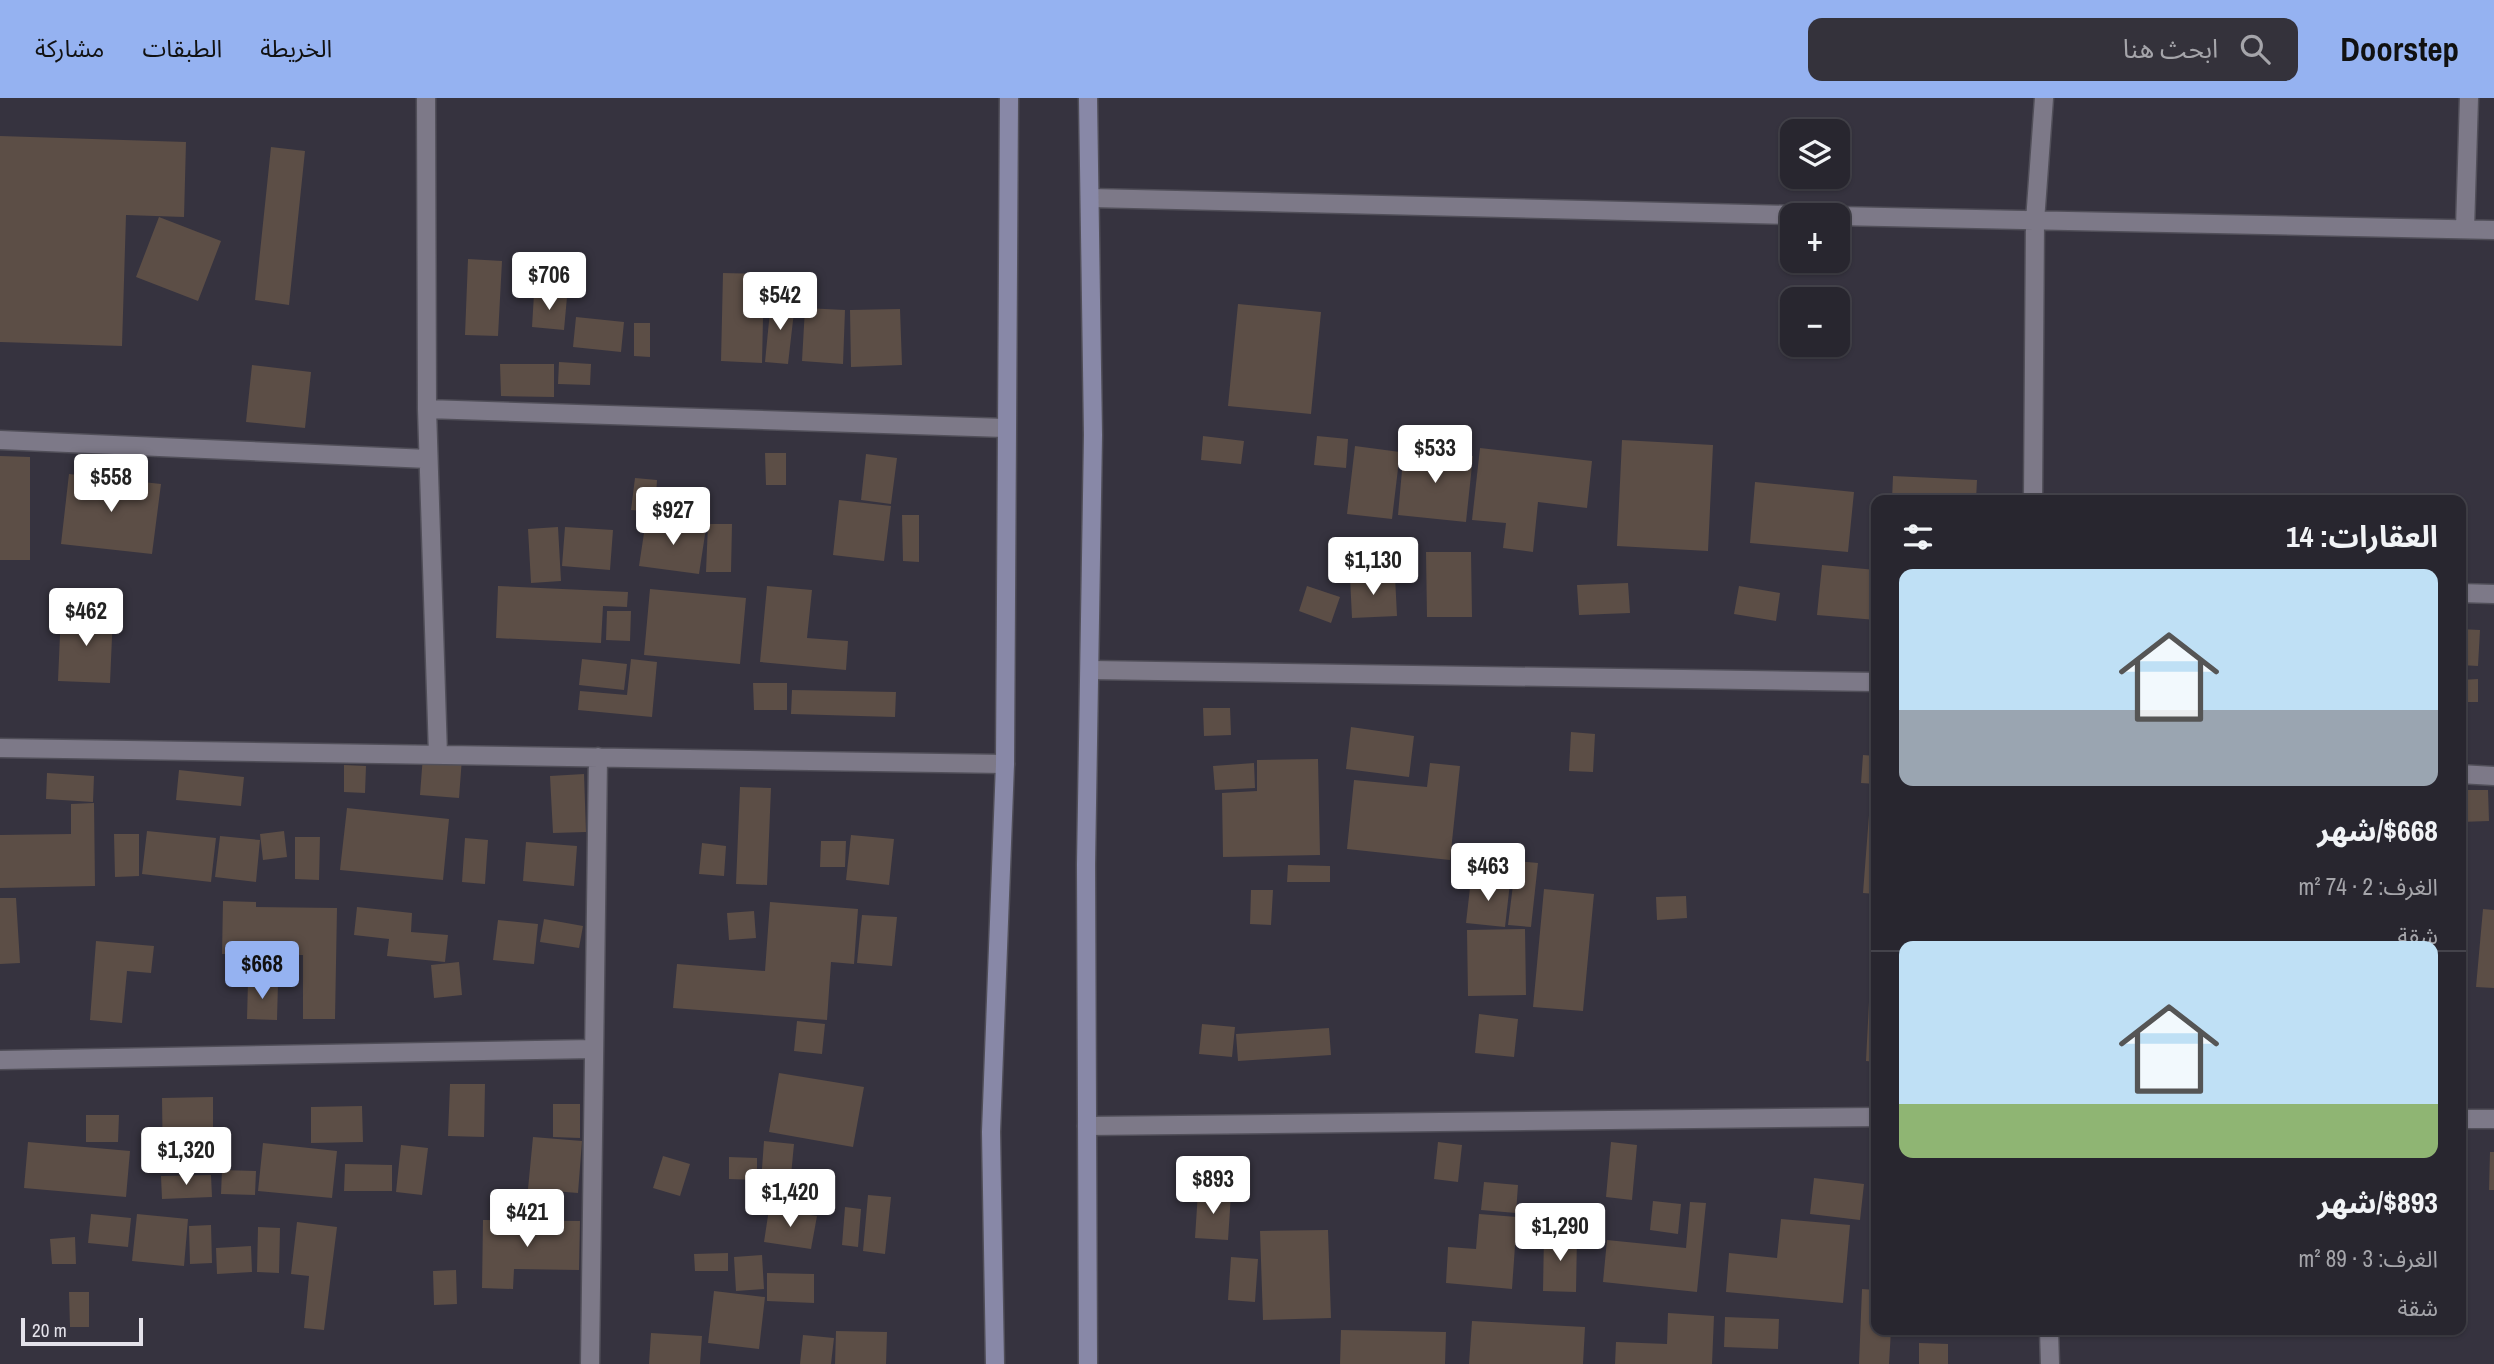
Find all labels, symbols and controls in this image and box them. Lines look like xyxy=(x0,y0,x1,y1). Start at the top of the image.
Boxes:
search box xyxy=(1808,18,2298,81)
text: Doorstep xyxy=(2340,27,2459,71)
icon: search xyxy=(2236,30,2274,68)
text: ابحث هنا xyxy=(2123,31,2218,66)
text: مشاركة xyxy=(35,32,104,64)
text: الطبقات xyxy=(142,32,222,64)
text: الخريطة xyxy=(260,32,332,64)
map controls xyxy=(1780,119,1850,357)
button: layers xyxy=(1780,119,1850,189)
button: + xyxy=(1780,203,1850,273)
pin: $706 xyxy=(508,252,590,312)
text: $706 xyxy=(528,259,570,290)
pin: $542 xyxy=(739,272,821,332)
text: $542 xyxy=(759,279,801,310)
button: − xyxy=(1780,287,1850,357)
pin: $533 xyxy=(1394,426,1476,485)
text: $533 xyxy=(1414,432,1456,463)
pin: $558 xyxy=(70,454,152,514)
text: $558 xyxy=(90,461,132,492)
pin: $927 xyxy=(632,488,714,547)
text: $927 xyxy=(652,494,694,525)
text: العقارات: 14 xyxy=(2286,516,2438,556)
icon: filters xyxy=(1899,518,1937,556)
pin: $1,130 xyxy=(1316,538,1430,597)
text: $1,130 xyxy=(1344,544,1402,575)
pin: $462 xyxy=(45,588,127,648)
text: $462 xyxy=(65,595,107,626)
icon: home xyxy=(2106,614,2232,740)
text: $668/شهر xyxy=(2317,810,2438,850)
pin: $463 xyxy=(1447,844,1529,903)
text: $463 xyxy=(1467,850,1509,881)
text: الغرف: 2 · 74 m² xyxy=(2299,871,2438,902)
text: شقة xyxy=(2397,920,2438,951)
pin: $668 xyxy=(221,942,303,1001)
text: $668 xyxy=(241,948,283,979)
icon: home xyxy=(2106,986,2232,1112)
pin: $1,320 xyxy=(129,1128,243,1187)
text: $1,320 xyxy=(157,1134,215,1165)
pin: $893 xyxy=(1172,1156,1254,1216)
text: $893 xyxy=(1192,1163,1234,1194)
pin: $1,420 xyxy=(733,1170,847,1229)
text: $1,420 xyxy=(761,1176,819,1207)
text: $893/شهر xyxy=(2317,1182,2438,1222)
pin: $421 xyxy=(486,1190,568,1249)
text: $421 xyxy=(506,1196,548,1227)
pin: $1,290 xyxy=(1503,1204,1617,1263)
text: $1,290 xyxy=(1531,1210,1589,1241)
text: الغرف: 3 · 89 m² xyxy=(2299,1243,2438,1274)
text: شقة xyxy=(2397,1292,2438,1323)
scale bar xyxy=(21,1315,144,1347)
text: 20 m xyxy=(32,1317,67,1343)

